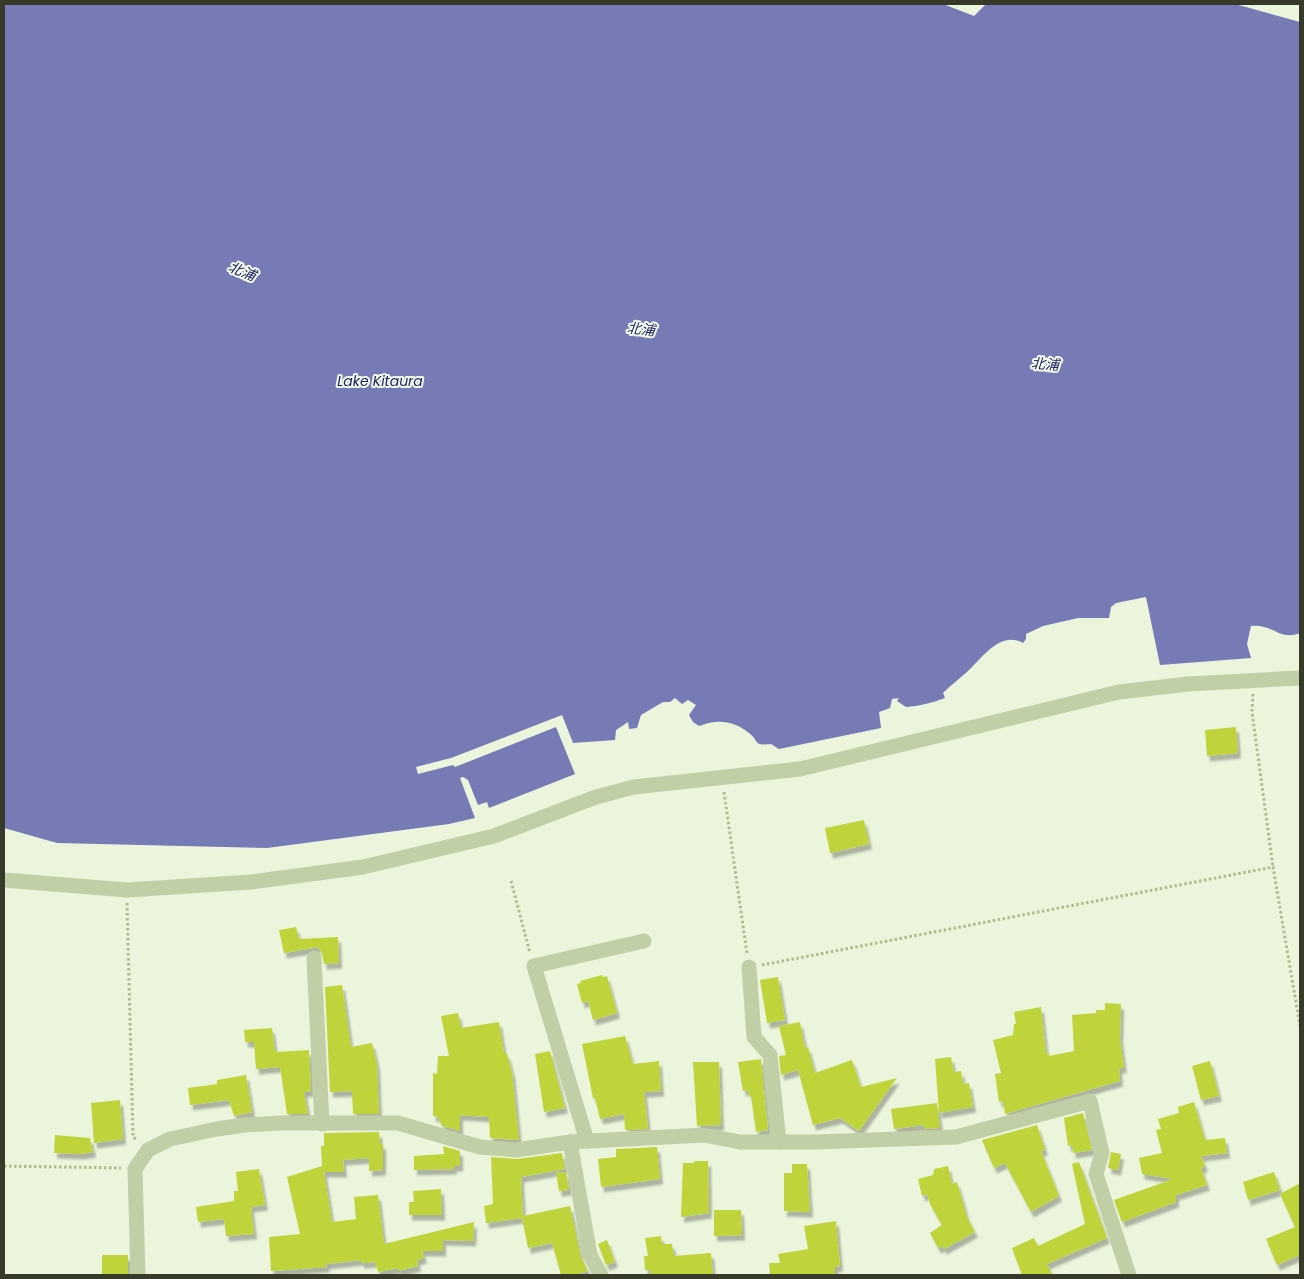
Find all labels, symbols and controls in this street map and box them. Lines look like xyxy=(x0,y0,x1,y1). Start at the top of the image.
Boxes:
water label: 北浦 xyxy=(225,256,261,286)
water label: 北浦 xyxy=(626,318,658,341)
water label: 北浦 xyxy=(1030,353,1062,375)
water label: Lake Kitaura xyxy=(337,371,423,391)

